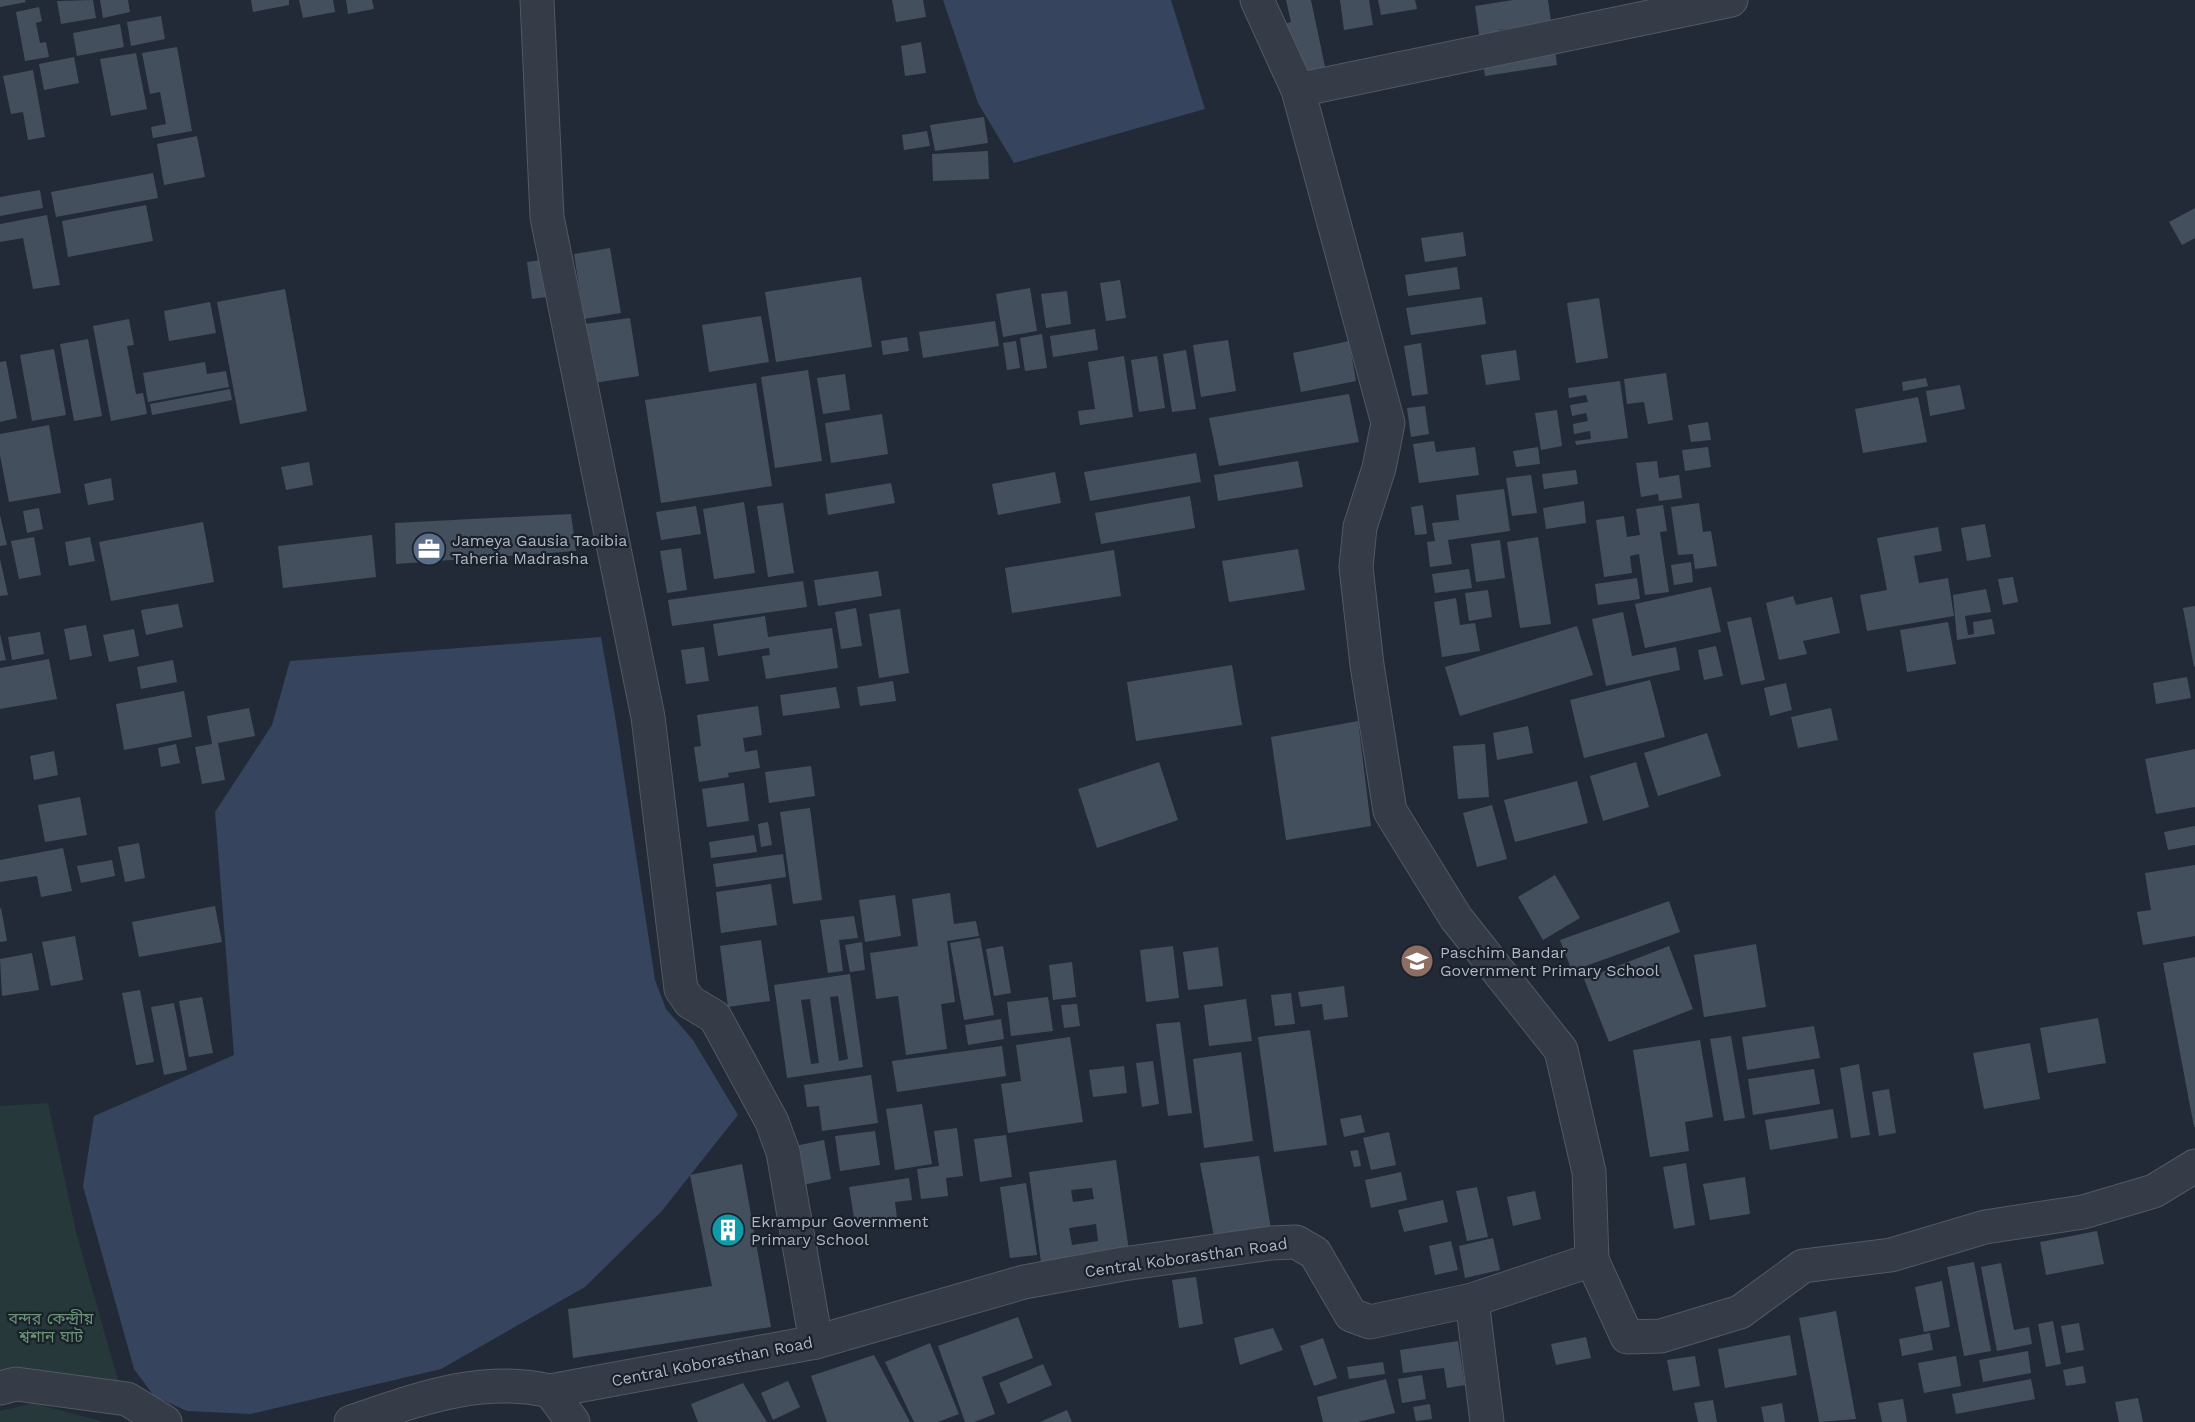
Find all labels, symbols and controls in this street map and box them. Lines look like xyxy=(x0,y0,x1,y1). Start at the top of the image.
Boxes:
office icon: Jameya Gausia Taoibia Taheria Madrasha xyxy=(411,531,447,567)
place label: Jameya Gausia Taoibia Taheria Madrasha xyxy=(452,531,627,568)
school or university icon: Paschim Bandar Government Primary School xyxy=(1399,943,1435,979)
place label: Paschim Bandar Government Primary School xyxy=(1440,943,1660,980)
building icon: Ekrampur Government Primary School xyxy=(710,1212,746,1248)
place label: Ekrampur Government Primary School xyxy=(751,1212,929,1249)
street label: Central Koborasthan Road xyxy=(1083,1234,1289,1281)
park label: বন্দর কেন্দ্রীয় শ্বশান ঘাট xyxy=(8,1309,94,1346)
street label: Central Koborasthan Road xyxy=(610,1333,814,1390)

